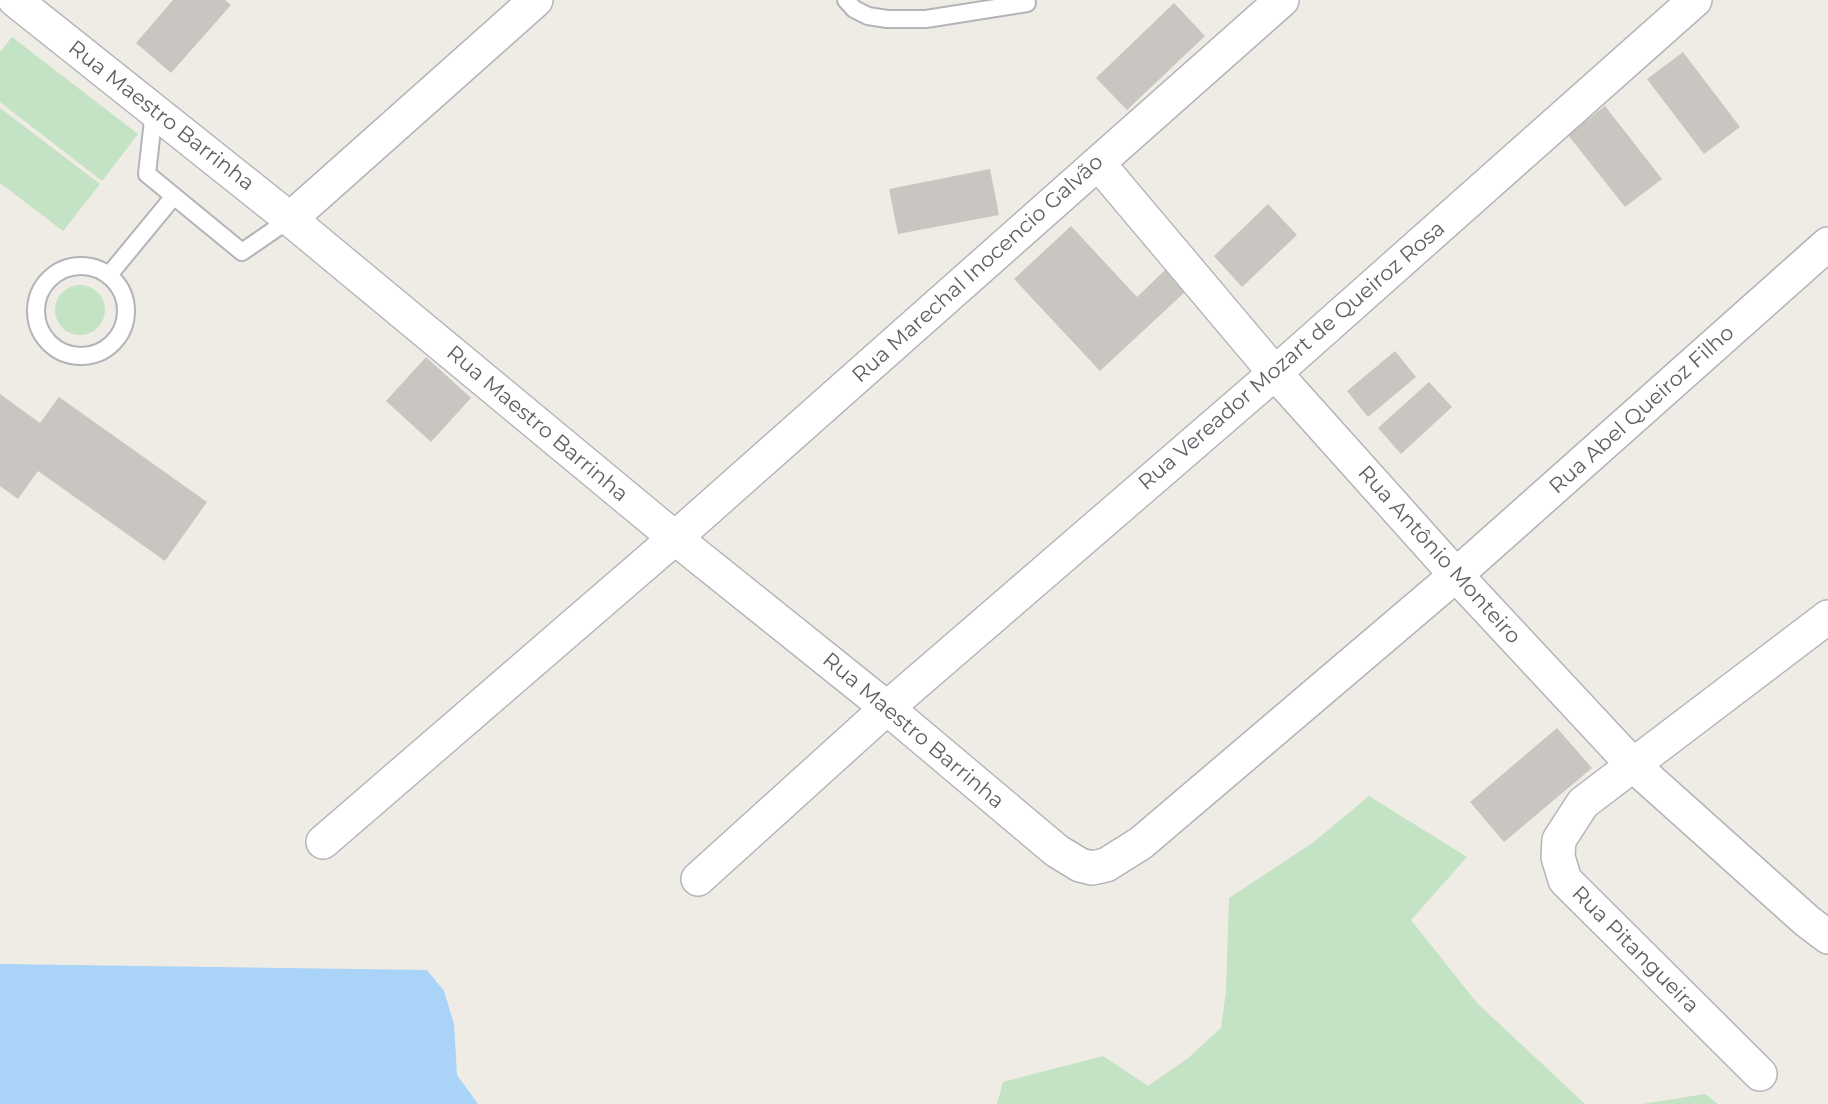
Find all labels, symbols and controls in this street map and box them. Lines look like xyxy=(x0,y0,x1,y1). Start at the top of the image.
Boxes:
street label: Rua Maestro Barrinha xyxy=(63,36,259,196)
street label: Rua Marechal Inocencio Galvão xyxy=(847,150,1109,388)
street label: Rua Vereador Mozart de Queiroz Rosa xyxy=(1134,216,1450,496)
street label: Rua Abel Queiroz Filho xyxy=(1545,320,1739,500)
street label: Rua Maestro Barrinha xyxy=(441,341,633,507)
street label: Rua Antônio Monteiro xyxy=(1352,461,1526,649)
street label: Rua Maestro Barrinha xyxy=(817,648,1009,814)
street label: Rua Pitangueira xyxy=(1566,881,1704,1019)

